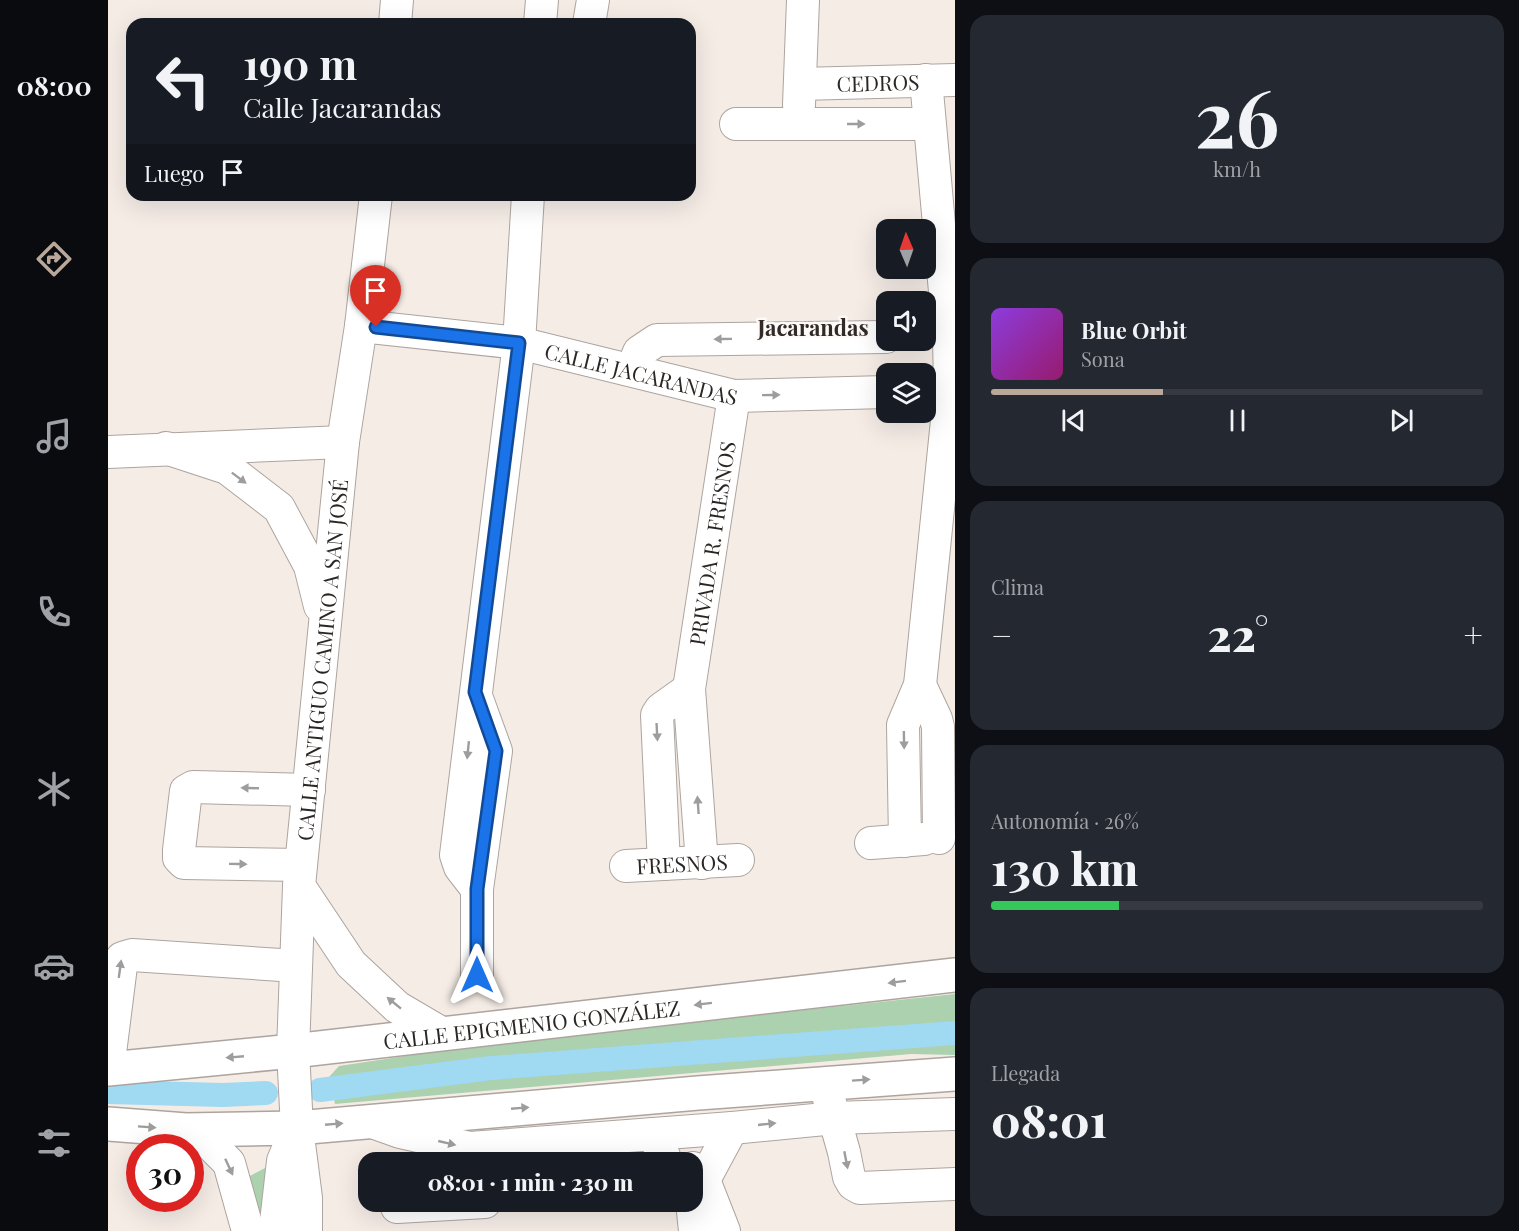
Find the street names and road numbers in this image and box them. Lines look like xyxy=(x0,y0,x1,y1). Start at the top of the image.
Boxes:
street label: CEDROS xyxy=(836,67,920,97)
street label: CALLE JACARANDAS xyxy=(542,336,741,410)
street label: PRIVADA R. FRESNOS xyxy=(682,439,741,647)
street label: CALLE ANTIGUO CAMINO A SAN JOSÉ xyxy=(290,478,353,842)
street label: FRESNOS xyxy=(636,847,728,879)
street label: CALLE EPIGMENIO GONZÁLEZ xyxy=(382,993,681,1055)

